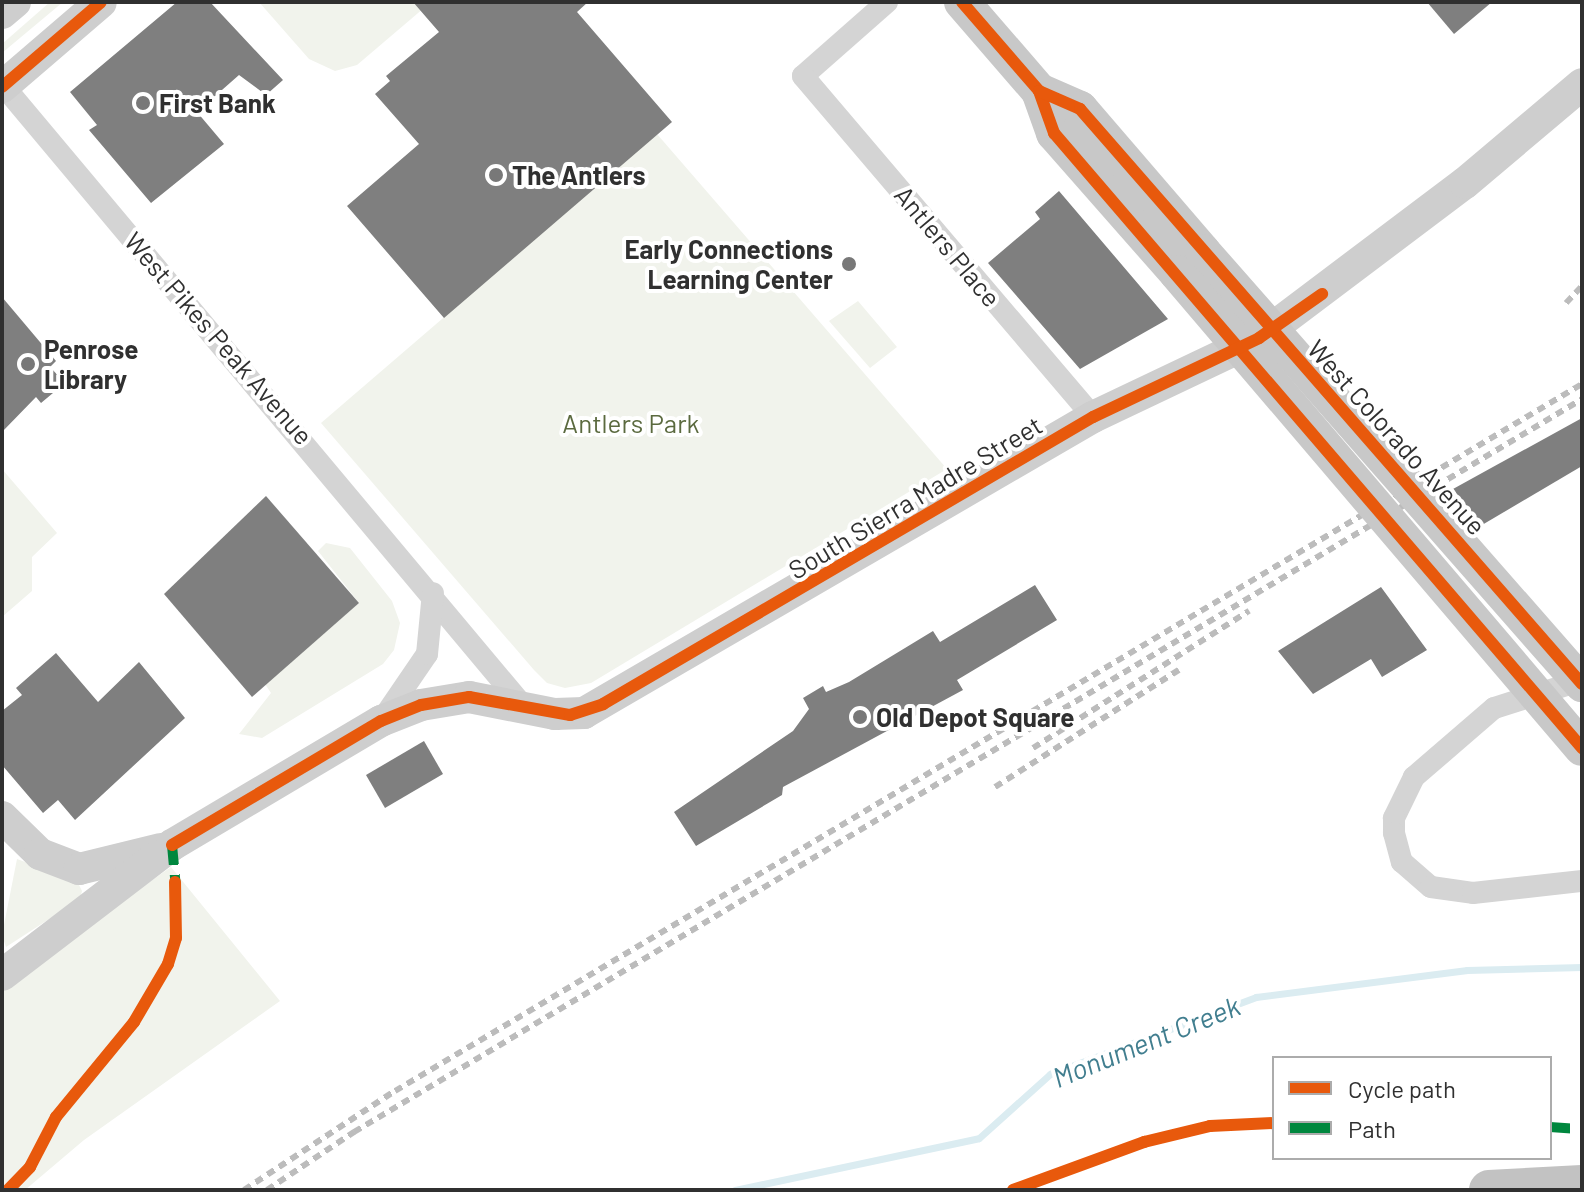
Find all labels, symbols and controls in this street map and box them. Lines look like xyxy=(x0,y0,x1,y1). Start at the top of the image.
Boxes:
place label: First Bank xyxy=(159,87,276,119)
marker: First Bank xyxy=(134,94,152,112)
place label: The Antlers xyxy=(512,159,646,191)
marker: The Antlers xyxy=(487,166,505,184)
street label: Antlers Place xyxy=(888,179,1008,313)
street label: West Pikes Peak Avenue xyxy=(118,226,320,450)
place label: Early Connections Learning Center xyxy=(624,233,833,294)
marker: Early Connections Learning Center xyxy=(840,255,858,273)
place label: Penrose Library xyxy=(44,333,139,394)
street label: West Colorado Avenue xyxy=(1301,333,1493,541)
marker: Penrose Library xyxy=(19,355,37,373)
park label: Antlers Park xyxy=(562,407,700,439)
street label: South Sierra Madre Street xyxy=(782,409,1048,585)
place label: Old Depot Square xyxy=(876,701,1075,733)
marker: Old Depot Square xyxy=(851,708,869,726)
water label: Monument Creek xyxy=(1047,988,1245,1094)
legend xyxy=(1272,1056,1552,1160)
text: Cycle path xyxy=(1348,1074,1456,1103)
text: Path xyxy=(1348,1114,1396,1143)

